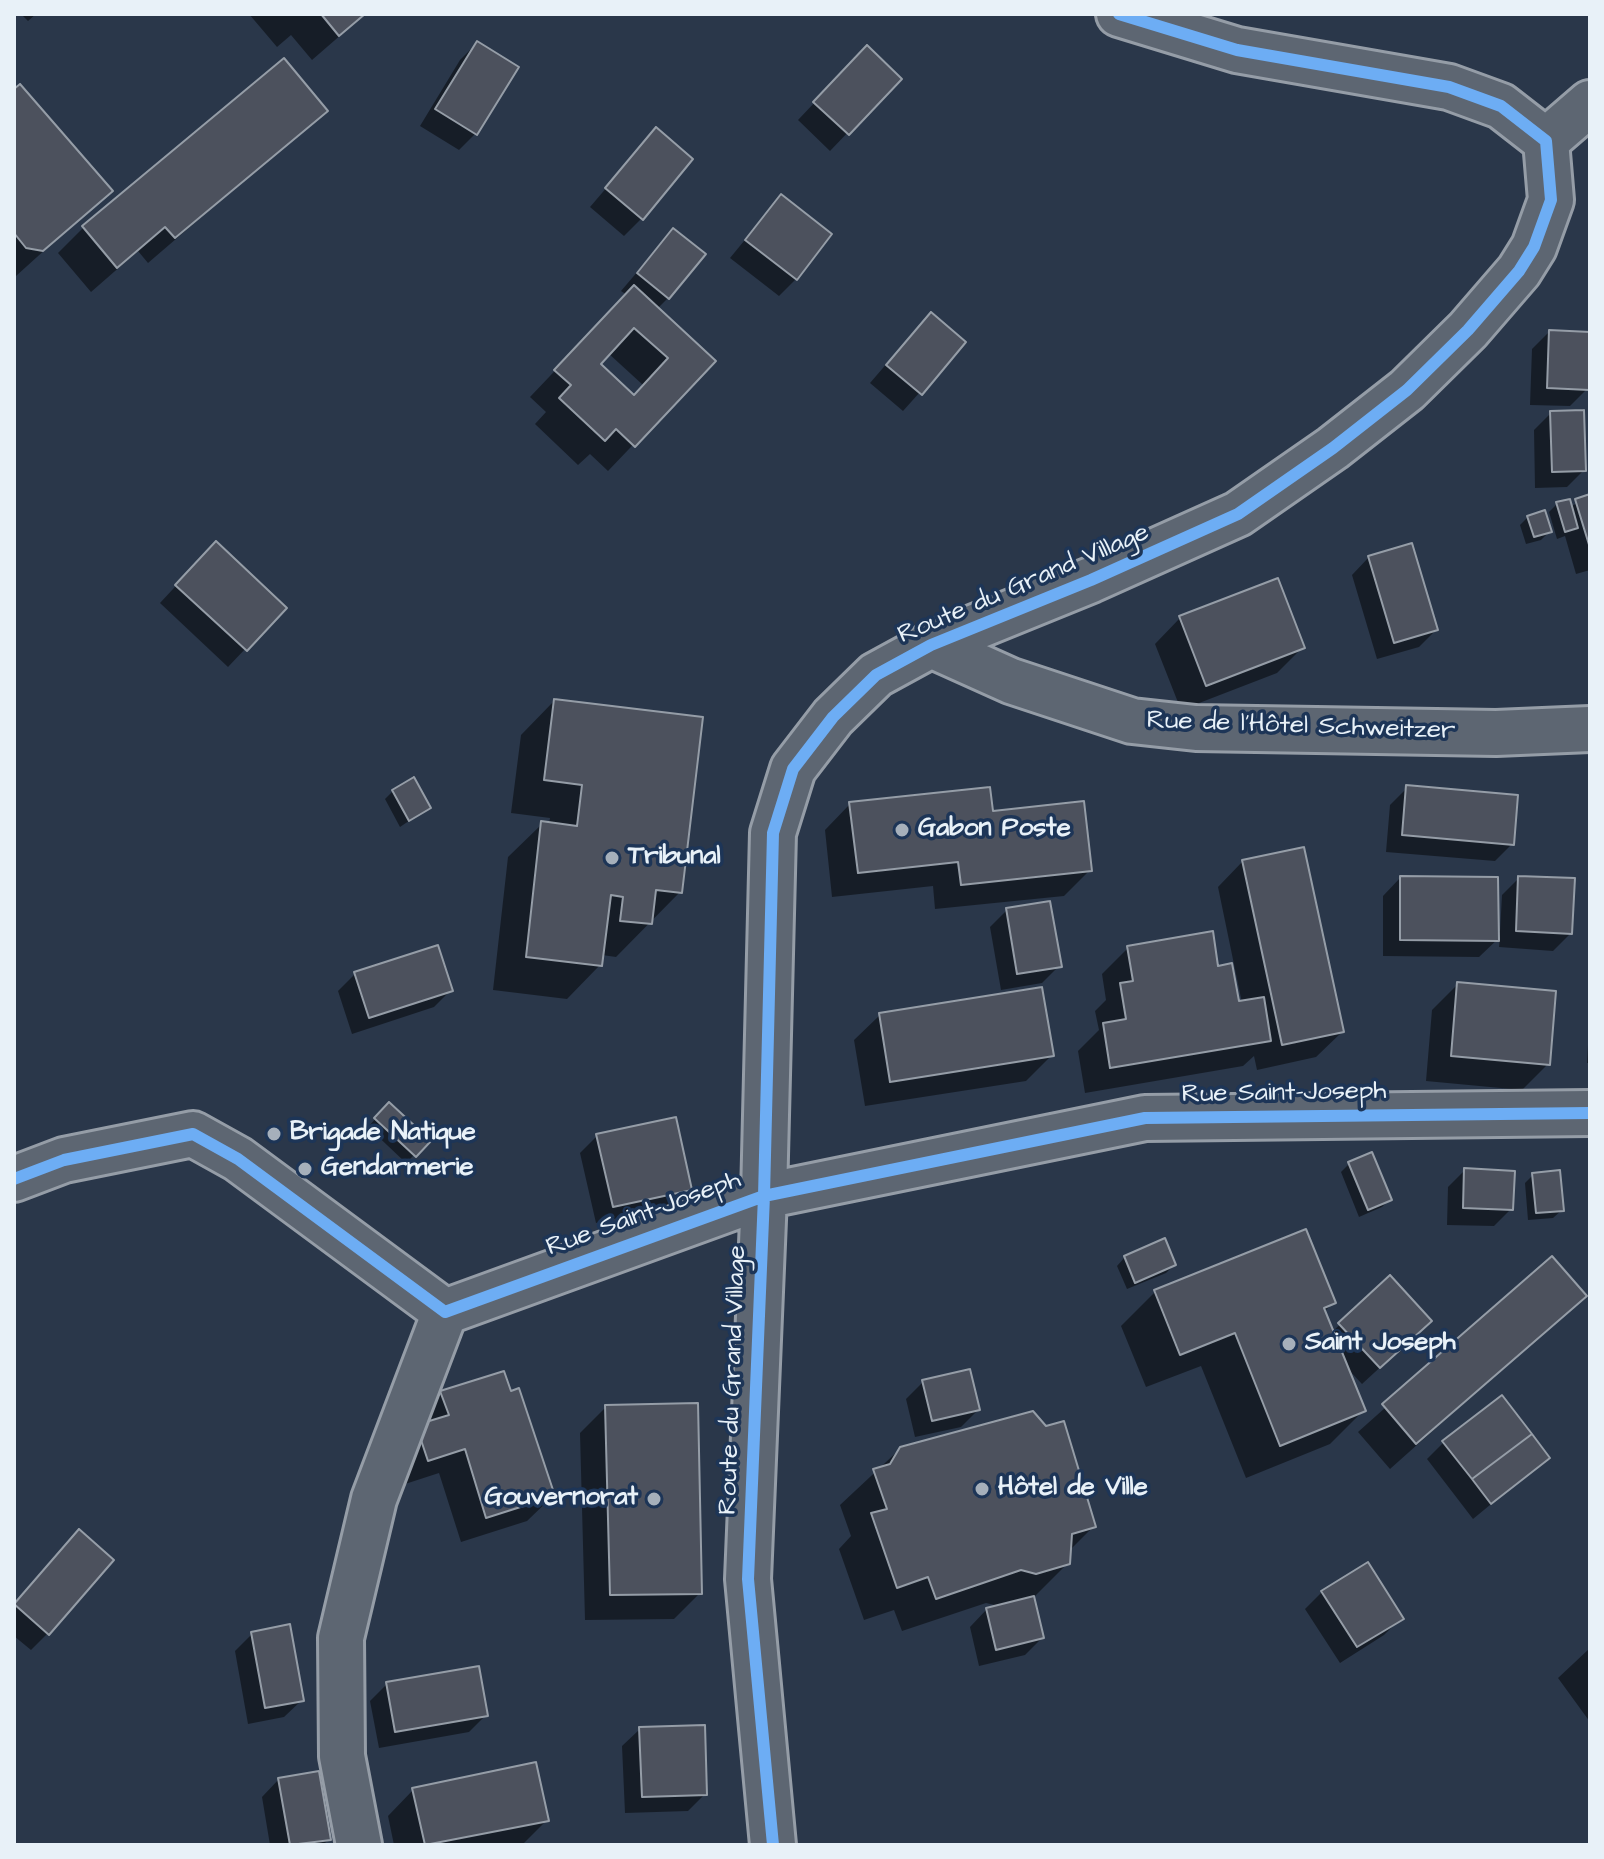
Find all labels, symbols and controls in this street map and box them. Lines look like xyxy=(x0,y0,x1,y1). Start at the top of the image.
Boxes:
street label: Route du Grand Village xyxy=(894,518,1154,652)
street label: Rue de l'Hôtel Schweitzer xyxy=(1146,706,1456,748)
place label: Gabon Poste xyxy=(918,814,1071,846)
marker: Gabon Poste xyxy=(893,821,911,839)
place label: Tribunal xyxy=(628,842,721,874)
marker: Tribunal xyxy=(603,849,621,867)
street label: Rue Saint-Joseph xyxy=(1181,1077,1387,1111)
place label: Brigade Natique xyxy=(290,1118,476,1150)
marker: Brigade Natique xyxy=(265,1125,283,1143)
place label: Gendarmerie xyxy=(321,1153,474,1185)
marker: Gendarmerie xyxy=(296,1160,314,1178)
street label: Rue Saint-Joseph xyxy=(543,1165,745,1265)
street label: Route du Grand Village xyxy=(714,1245,754,1515)
place label: Saint Joseph xyxy=(1305,1328,1456,1360)
marker: Saint Joseph xyxy=(1280,1335,1298,1353)
place label: Hôtel de Ville xyxy=(998,1473,1148,1505)
marker: Hôtel de Ville xyxy=(973,1480,991,1498)
place label: Gouvernorat xyxy=(485,1483,638,1515)
marker: Gouvernorat xyxy=(645,1490,663,1508)

